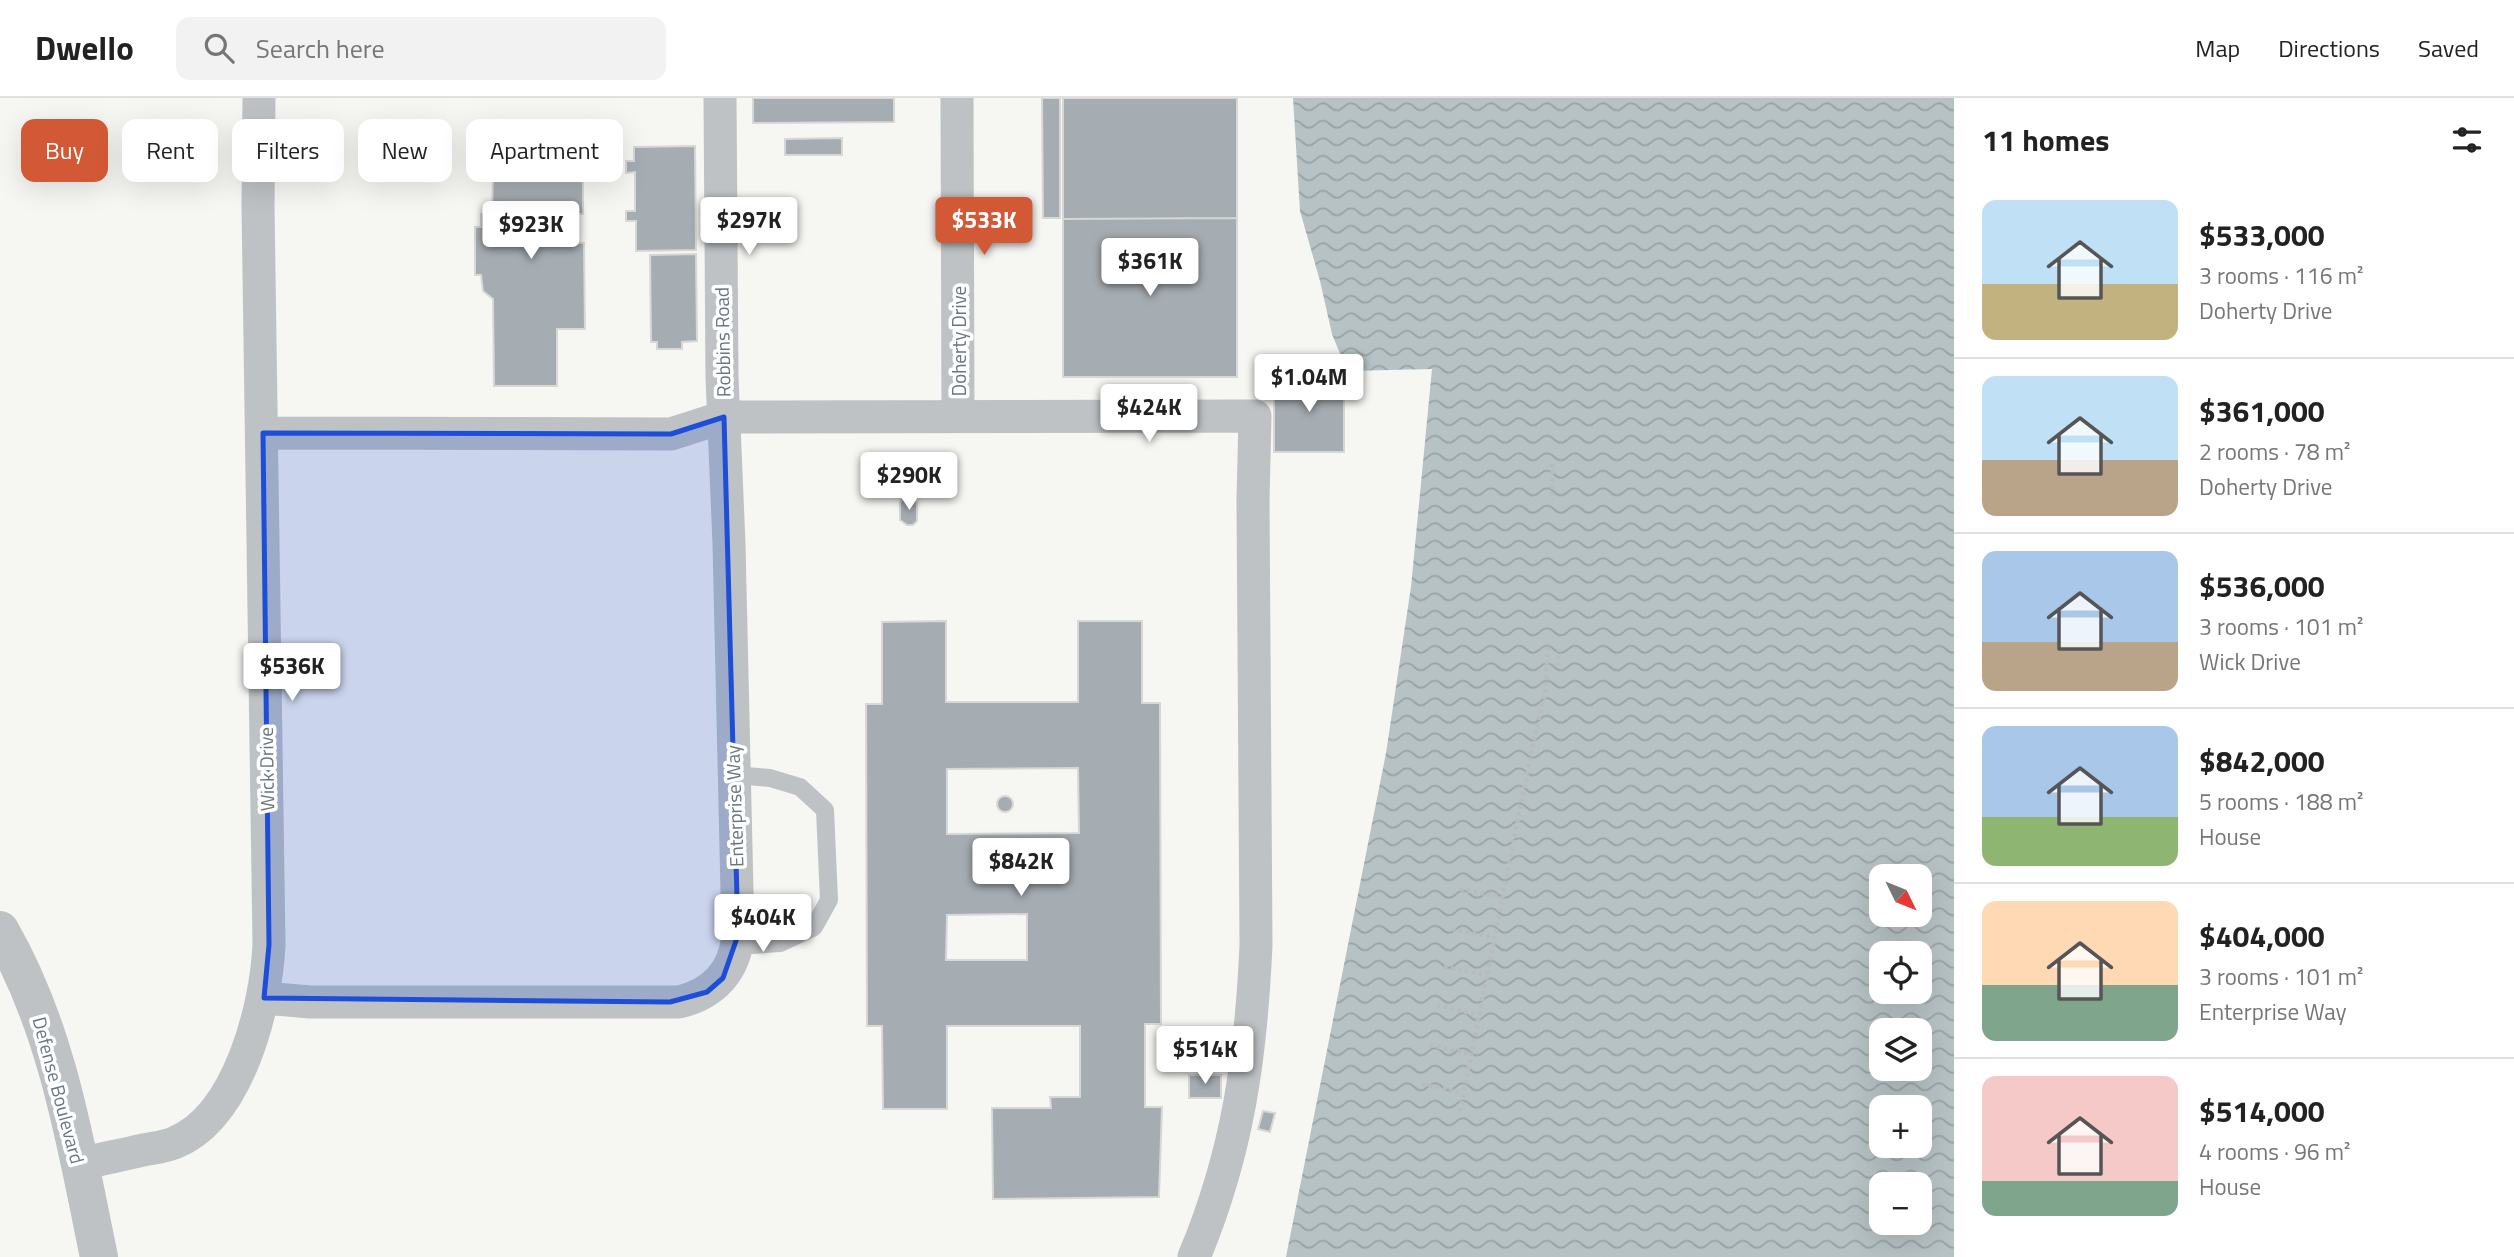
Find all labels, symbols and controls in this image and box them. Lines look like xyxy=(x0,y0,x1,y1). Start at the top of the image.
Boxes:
search box xyxy=(176,17,666,80)
text: Dwello xyxy=(35,23,134,73)
icon: search xyxy=(200,29,238,67)
text: Search here xyxy=(256,29,385,68)
text: Map xyxy=(2195,30,2240,66)
text: Directions xyxy=(2278,30,2380,66)
text: Saved xyxy=(2418,30,2479,66)
text: 11 homes xyxy=(1982,117,2109,163)
chip: Buy xyxy=(21,119,108,182)
chip: Rent xyxy=(122,119,218,182)
chip: Filters xyxy=(232,119,344,182)
chip: New xyxy=(358,119,452,182)
chip: Apartment xyxy=(466,119,623,182)
icon: filters xyxy=(2448,121,2486,159)
pin: $297K xyxy=(700,198,798,257)
pin: $533K xyxy=(935,198,1033,257)
pin: $923K xyxy=(482,202,580,261)
text: $297K xyxy=(716,202,782,237)
text: $533K xyxy=(951,202,1017,237)
text: $923K xyxy=(498,206,564,241)
text: $533,000 xyxy=(2199,212,2325,258)
icon: home xyxy=(2038,228,2122,312)
pin: $361K xyxy=(1101,238,1199,298)
text: $361K xyxy=(1117,243,1183,278)
text: 3 rooms · 116 m² xyxy=(2199,258,2363,293)
street label: Doherty Drive xyxy=(944,286,973,396)
street label: Robbins Road xyxy=(707,287,737,397)
text: Doherty Drive xyxy=(2199,293,2332,328)
pin: $1.04M xyxy=(1252,354,1366,414)
text: $1.04M xyxy=(1270,359,1348,394)
pin: $424K xyxy=(1100,384,1198,444)
text: $361,000 xyxy=(2199,388,2325,434)
text: $424K xyxy=(1116,389,1182,424)
icon: home xyxy=(2038,404,2122,488)
text: 2 rooms · 78 m² xyxy=(2199,434,2350,469)
pin: $290K xyxy=(860,452,958,512)
text: $290K xyxy=(876,457,942,492)
text: Doherty Drive xyxy=(2199,469,2332,504)
text: $536,000 xyxy=(2199,563,2325,609)
icon: home xyxy=(2038,579,2122,663)
text: 3 rooms · 101 m² xyxy=(2199,609,2363,644)
pin: $536K xyxy=(243,644,341,703)
text: Wick Drive xyxy=(2199,644,2301,679)
text: $536K xyxy=(259,648,325,683)
street label: Wick Drive xyxy=(251,727,281,811)
text: $842,000 xyxy=(2199,738,2325,784)
street label: Enterprise Way xyxy=(717,745,751,867)
icon: home xyxy=(2038,754,2122,838)
text: 5 rooms · 188 m² xyxy=(2199,784,2363,819)
text: House xyxy=(2199,819,2261,854)
pin: $842K xyxy=(972,838,1070,898)
text: $842K xyxy=(988,843,1054,878)
north arrow xyxy=(1869,864,1932,928)
map controls xyxy=(1869,864,1932,1235)
pin: $404K xyxy=(714,894,812,954)
text: $404K xyxy=(730,899,796,934)
text: $404,000 xyxy=(2199,913,2325,959)
icon: home xyxy=(2038,929,2122,1013)
button: locate xyxy=(1869,941,1932,1004)
text: 3 rooms · 101 m² xyxy=(2199,959,2363,994)
text: Enterprise Way xyxy=(2199,994,2347,1029)
street label: Defense Boulevard xyxy=(25,1013,93,1167)
button: layers xyxy=(1869,1018,1932,1081)
pin: $514K xyxy=(1156,1026,1254,1086)
text: $514K xyxy=(1172,1031,1238,1066)
text: $514,000 xyxy=(2199,1088,2325,1134)
button: + xyxy=(1869,1095,1932,1158)
icon: home xyxy=(2038,1104,2122,1188)
text: 4 rooms · 96 m² xyxy=(2199,1134,2350,1169)
text: House xyxy=(2199,1169,2261,1204)
button: − xyxy=(1869,1172,1932,1235)

